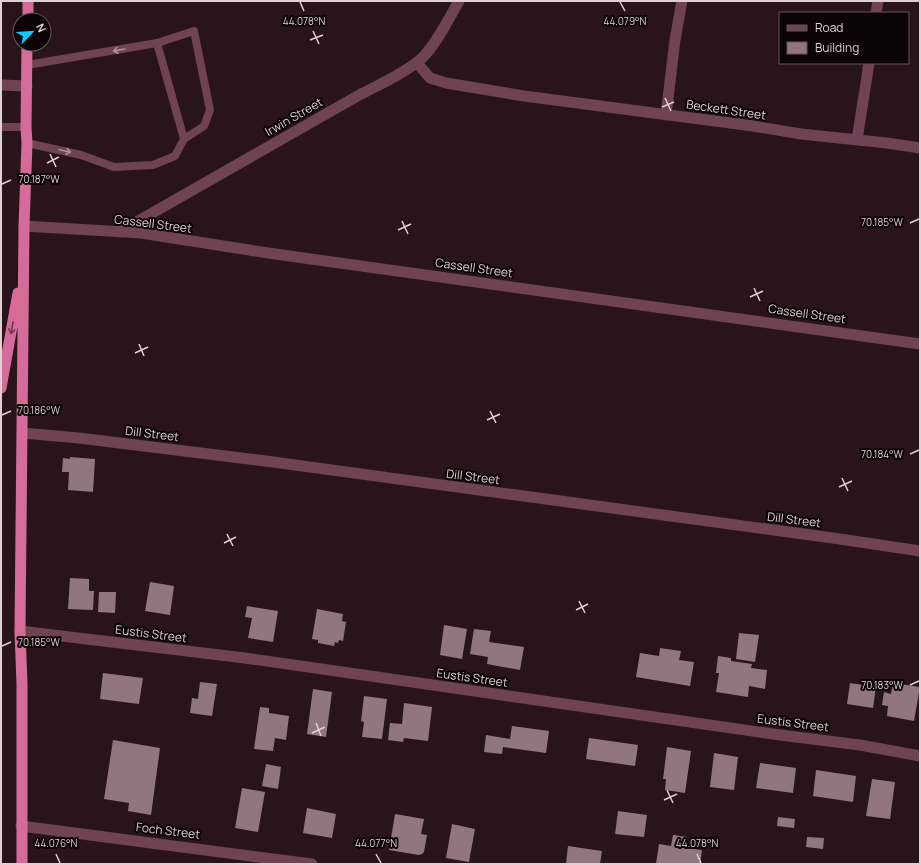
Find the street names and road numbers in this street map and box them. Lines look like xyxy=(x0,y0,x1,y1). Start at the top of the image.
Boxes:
street label: Irwin Street xyxy=(262,93,326,140)
street label: Beckett Street xyxy=(685,95,767,124)
street label: Cassell Street xyxy=(113,210,193,237)
street label: Cassell Street xyxy=(434,254,514,281)
street label: Cassell Street xyxy=(767,300,847,327)
street label: Dill Street xyxy=(124,422,180,445)
street label: Dill Street xyxy=(445,465,501,488)
street label: Dill Street xyxy=(766,508,822,531)
street label: Eustis Street xyxy=(114,621,188,646)
street label: Eustis Street xyxy=(435,664,509,691)
street label: Eustis Street xyxy=(756,710,830,735)
street label: Foch Street xyxy=(135,818,201,843)

